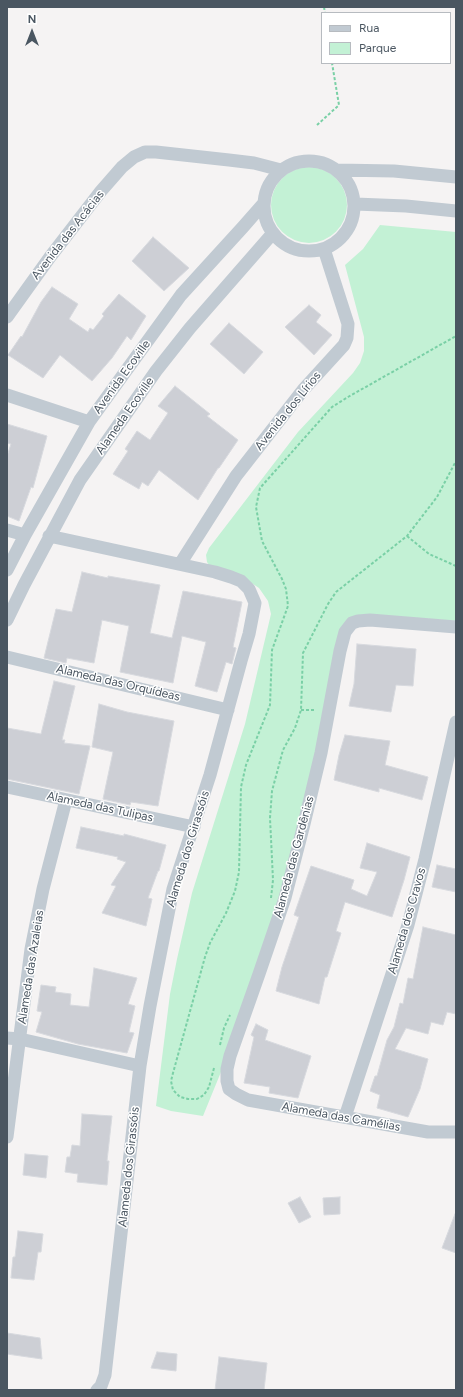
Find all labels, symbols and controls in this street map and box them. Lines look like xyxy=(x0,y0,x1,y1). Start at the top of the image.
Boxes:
north arrow xyxy=(12,12,52,52)
legend xyxy=(321,12,451,64)
text: N xyxy=(28,13,36,26)
text: Rua xyxy=(359,21,379,35)
text: Parque xyxy=(359,41,396,55)
street label: Avenida das Acácias xyxy=(29,187,107,283)
street label: Avenida Ecoville xyxy=(90,337,154,417)
street label: Avenida dos Lírios xyxy=(252,369,324,453)
street label: Alameda Ecoville xyxy=(93,375,157,457)
street label: Alameda das Orquídeas xyxy=(55,662,181,704)
street label: Alameda das Tulipas xyxy=(45,789,155,825)
street label: Alameda dos Girassóis xyxy=(163,789,213,909)
street label: Alameda das Gardênias xyxy=(271,794,317,920)
street label: Alameda dos Cravos xyxy=(385,866,429,976)
street label: Alameda das Azaleias xyxy=(15,909,47,1025)
street label: Alameda das Camélias xyxy=(281,1099,401,1135)
street label: Alameda dos Girassóis xyxy=(116,1106,142,1228)

